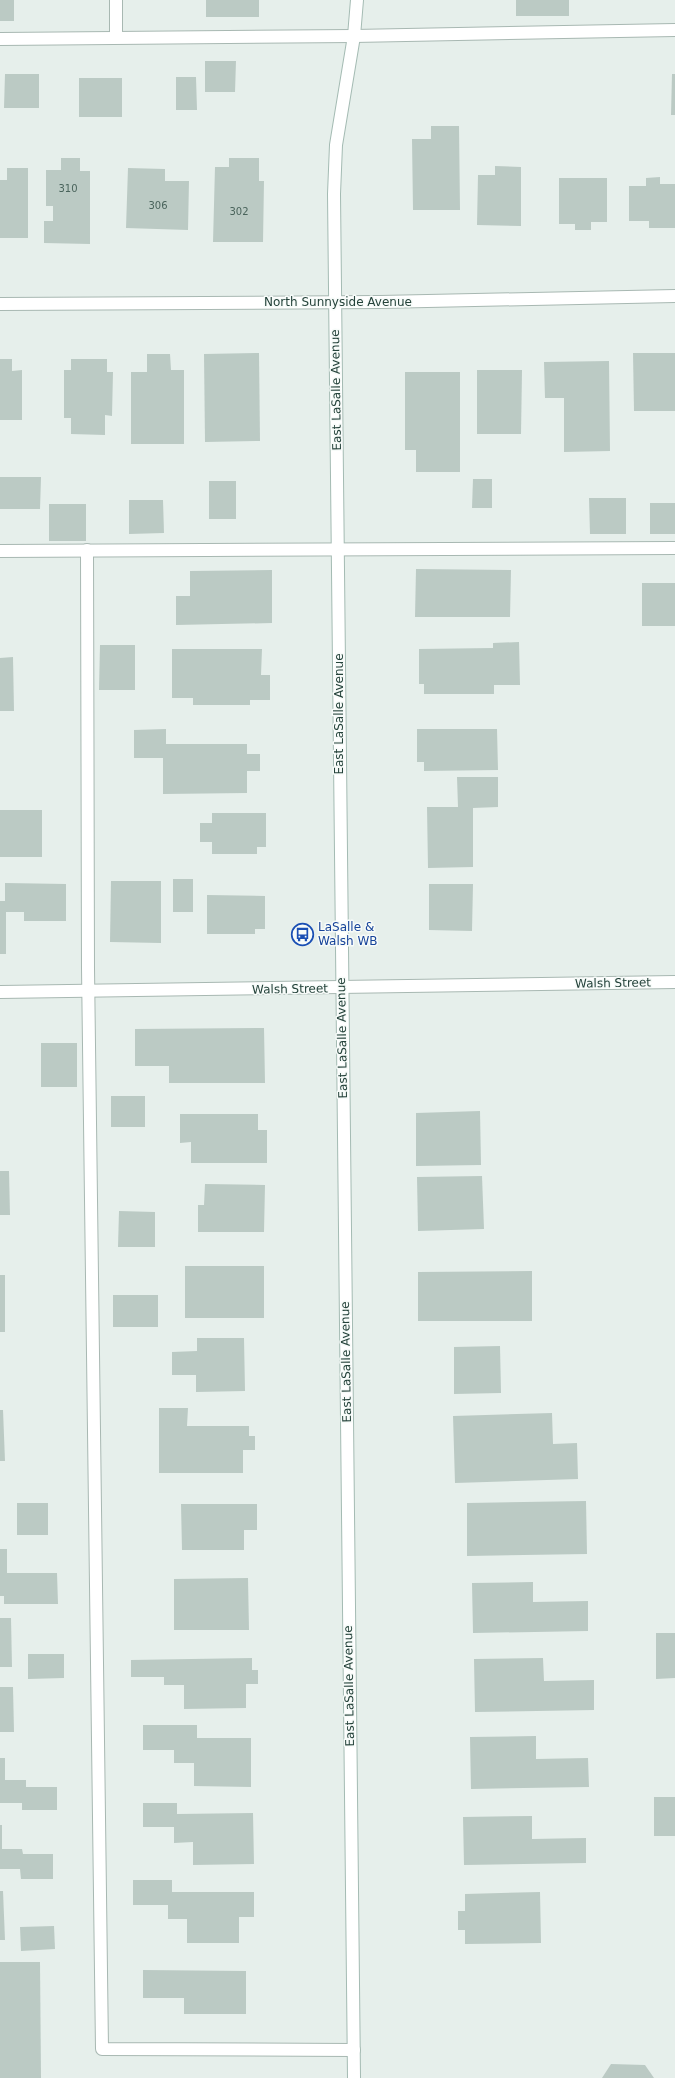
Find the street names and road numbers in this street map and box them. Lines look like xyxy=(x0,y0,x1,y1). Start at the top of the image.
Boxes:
street label: North Sunnyside Avenue xyxy=(264,295,412,309)
street label: East LaSalle Avenue xyxy=(328,329,344,451)
street label: East LaSalle Avenue xyxy=(332,653,346,775)
street label: Walsh Street xyxy=(575,975,651,991)
street label: East LaSalle Avenue xyxy=(334,977,350,1099)
street label: Walsh Street xyxy=(252,981,328,997)
street label: East LaSalle Avenue xyxy=(338,1301,354,1423)
street label: East LaSalle Avenue xyxy=(341,1625,357,1747)

